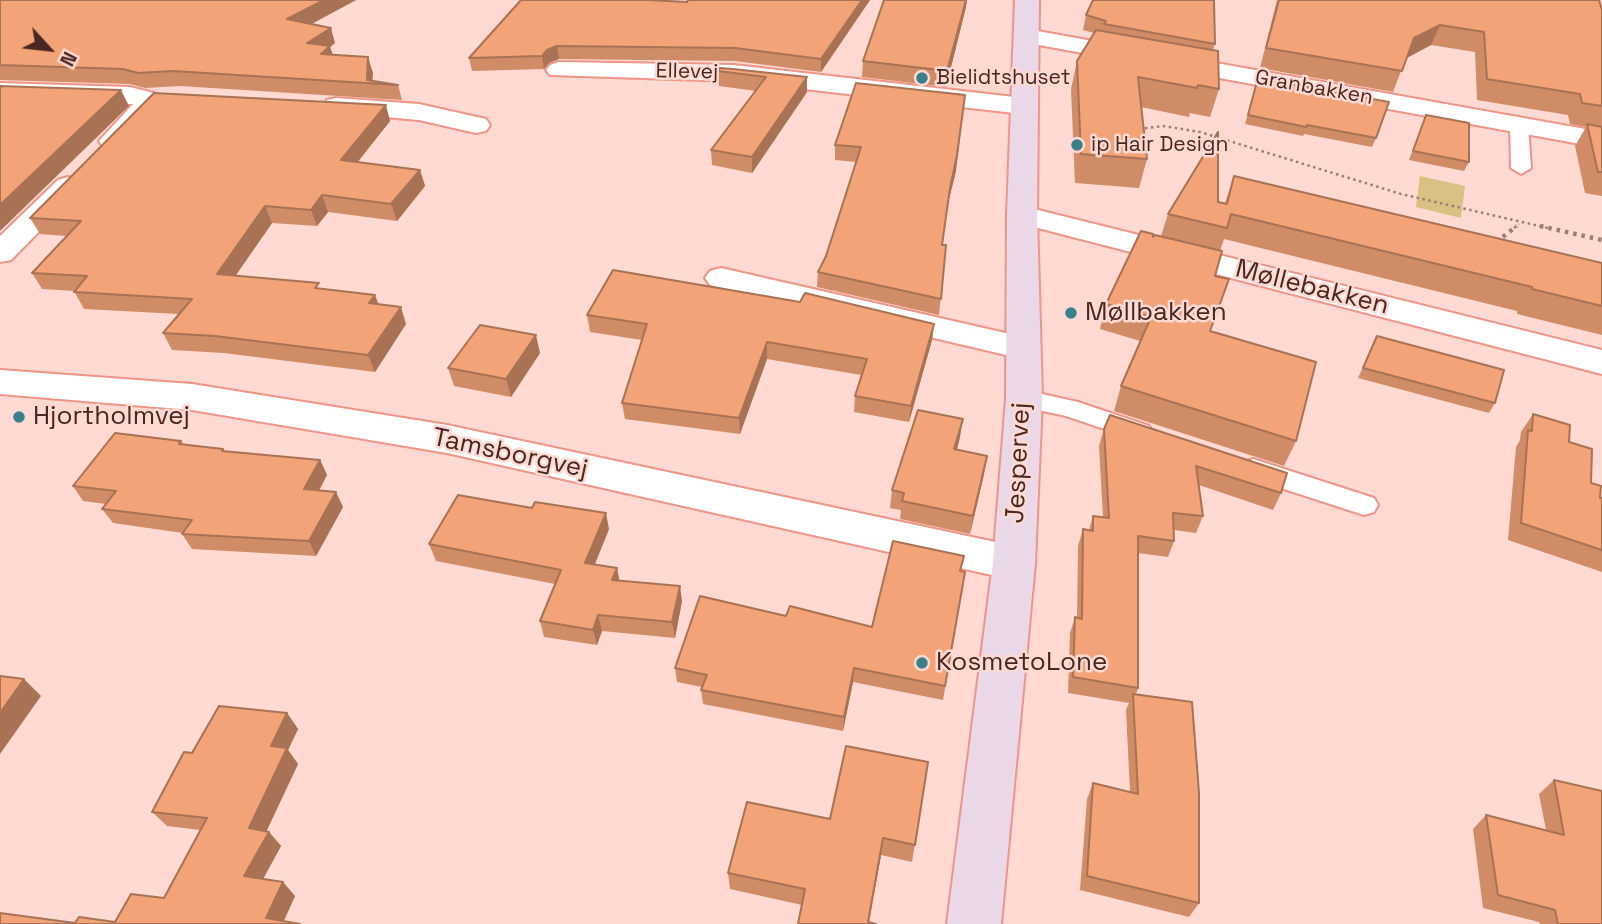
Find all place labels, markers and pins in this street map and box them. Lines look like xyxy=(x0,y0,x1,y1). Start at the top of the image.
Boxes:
place label: Bielidtshuset xyxy=(936,65,1070,91)
marker: Bielidtshuset xyxy=(914,70,930,86)
place label: ip Hair Design xyxy=(1091,132,1228,158)
marker: ip Hair Design xyxy=(1069,137,1085,153)
place label: Møllbakken xyxy=(1085,297,1227,329)
marker: Møllbakken xyxy=(1063,305,1079,321)
place label: Hjortholmvej xyxy=(33,401,190,433)
marker: Hjortholmvej xyxy=(11,409,27,425)
place label: KosmetoLone xyxy=(936,647,1107,679)
marker: KosmetoLone xyxy=(914,655,930,671)

